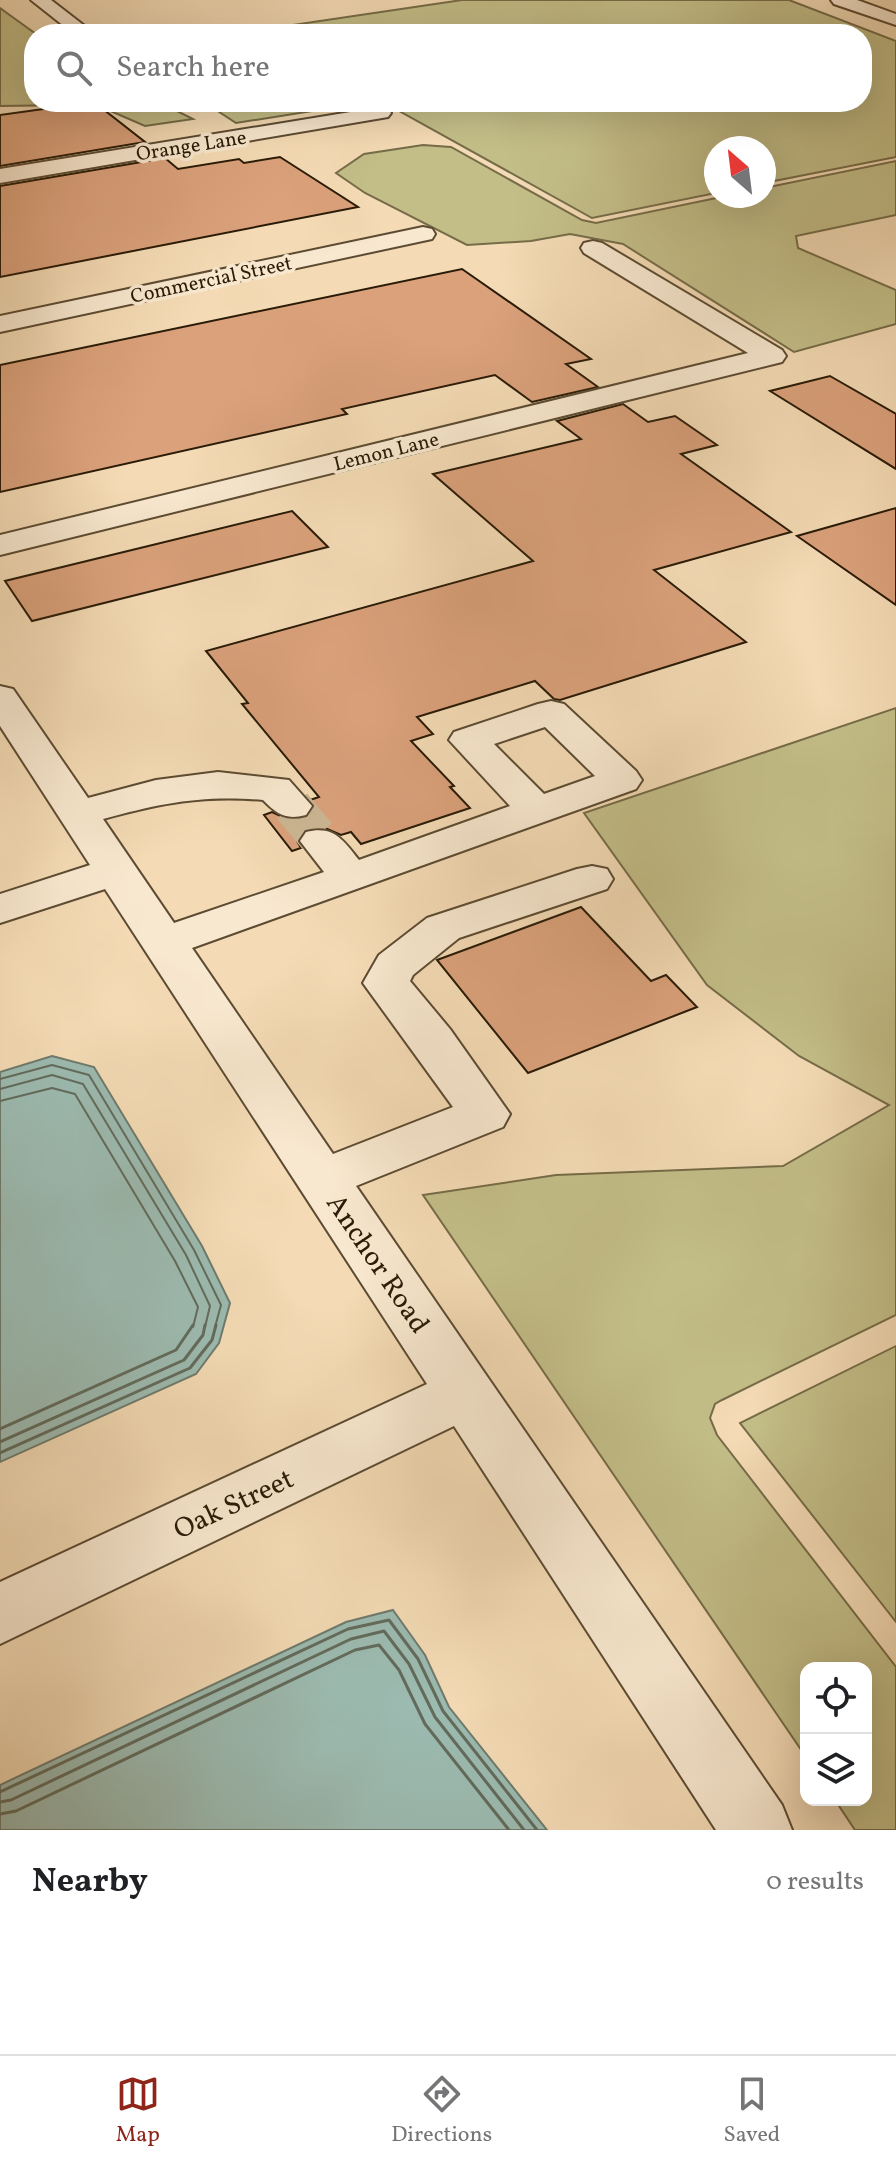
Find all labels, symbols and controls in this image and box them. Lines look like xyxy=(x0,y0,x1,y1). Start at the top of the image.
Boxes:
search box xyxy=(24,24,872,112)
icon: search xyxy=(52,46,96,90)
text: Search here xyxy=(116,47,270,89)
street label: Orange Lane xyxy=(134,124,248,169)
north arrow xyxy=(704,136,776,208)
street label: Commercial Street xyxy=(128,250,295,312)
street label: Lemon Lane xyxy=(331,426,442,480)
street label: Anchor Road xyxy=(316,1187,438,1342)
street label: Oak Street xyxy=(168,1460,301,1550)
map controls xyxy=(800,1662,872,1806)
button: locate xyxy=(800,1662,872,1734)
button: layers xyxy=(800,1734,872,1806)
text: Nearby xyxy=(32,1859,148,1906)
text: 0 results xyxy=(766,1864,864,1900)
tab: Map xyxy=(116,2072,160,2151)
tab: Directions xyxy=(391,2072,492,2151)
tab: Saved xyxy=(724,2072,780,2151)

